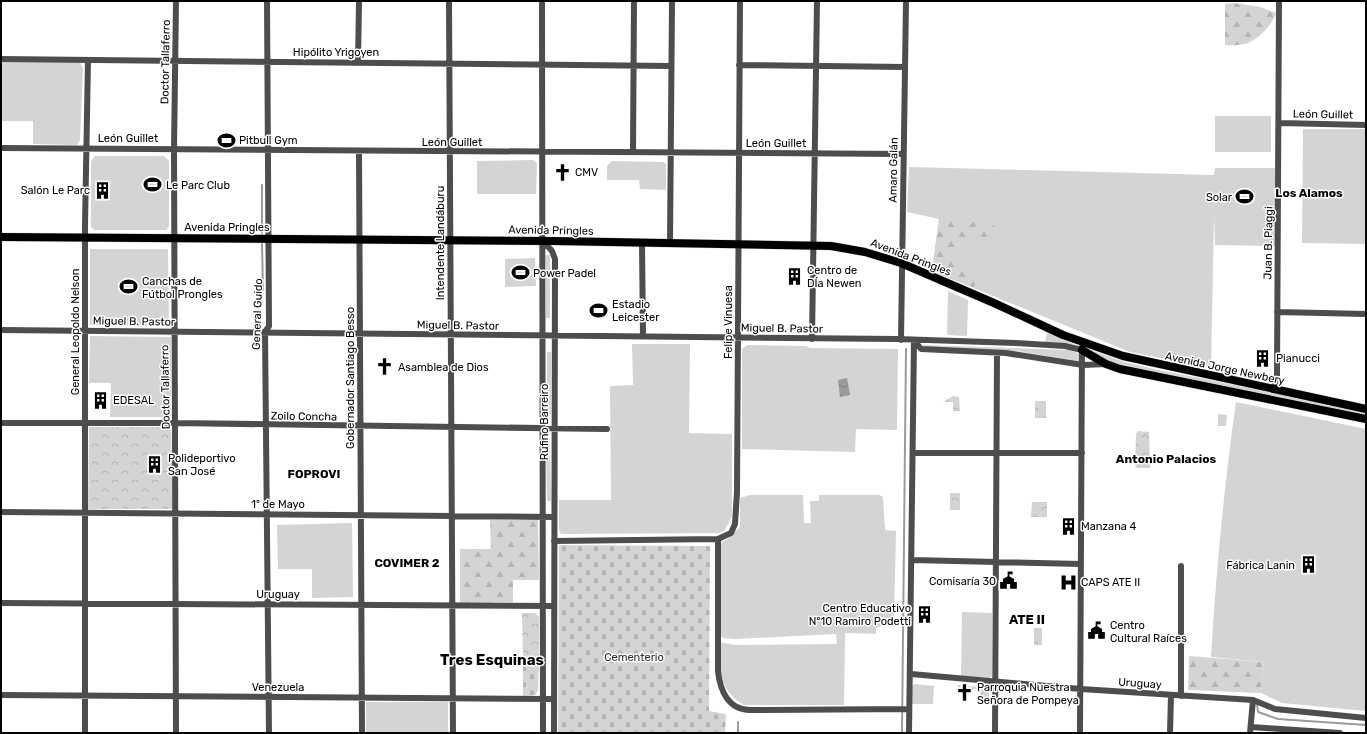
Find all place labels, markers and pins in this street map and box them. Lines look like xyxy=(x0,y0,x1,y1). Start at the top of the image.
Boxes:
sports icon: Pitbull Gym xyxy=(216,130,236,150)
place label: Pitbull Gym xyxy=(239,134,298,147)
church icon: CMV xyxy=(552,162,572,182)
place label: CMV xyxy=(575,166,598,179)
sports icon: Le Parc Club xyxy=(143,175,163,195)
place label: Le Parc Club xyxy=(166,179,230,192)
building icon: Salón Le Parc xyxy=(93,180,113,200)
place label: Salón Le Parc xyxy=(21,184,90,197)
sports icon: Solar xyxy=(1235,187,1255,207)
place label: Solar xyxy=(1206,191,1233,204)
sports icon: Power Padel xyxy=(510,263,530,283)
place label: Centro de DÍa Newen xyxy=(807,264,862,290)
building icon: Centro de DÍa Newen xyxy=(784,266,804,286)
place label: Power Padel xyxy=(533,267,596,280)
place label: Canchas de Fútbol Prongles xyxy=(142,275,223,301)
sports icon: Canchas de Fútbol Prongles xyxy=(119,277,139,297)
place label: Estadio Leicester xyxy=(612,298,660,324)
sports icon: Estadio Leicester xyxy=(589,300,609,320)
building icon: Pianucci xyxy=(1253,348,1273,368)
place label: Pianucci xyxy=(1276,352,1320,365)
church icon: Asamblea de Dios xyxy=(375,357,395,377)
place label: Asamblea de Dios xyxy=(398,361,489,374)
building icon: EDESAL xyxy=(90,390,110,410)
place label: EDESAL xyxy=(113,394,154,407)
place label: Polideportivo San José xyxy=(168,452,236,478)
building icon: Polideportivo San José xyxy=(145,454,165,474)
building icon: Manzana 4 xyxy=(1058,516,1078,536)
place label: Manzana 4 xyxy=(1081,520,1137,533)
building icon: Fábrica Lanin xyxy=(1298,555,1318,575)
place label: Fábrica Lanin xyxy=(1226,559,1295,572)
public building icon: Comisaría 30 xyxy=(999,571,1019,591)
hospital icon: CAPS ATE II xyxy=(1058,572,1078,592)
place label: Comisaría 30 xyxy=(929,575,996,588)
place label: CAPS ATE II xyxy=(1081,576,1140,589)
place label: Centro Educativo N°10 Ramiro Podetti xyxy=(809,602,911,628)
building icon: Centro Educativo N°10 Ramiro Podetti xyxy=(914,604,934,624)
place label: Centro Cultural Raíces xyxy=(1110,619,1187,645)
public building icon: Centro Cultural Raíces xyxy=(1087,621,1107,641)
place label: Parroquia Nuestra Señora de Pompeya xyxy=(977,681,1079,707)
church icon: Parroquia Nuestra Señora de Pompeya xyxy=(954,683,974,703)

